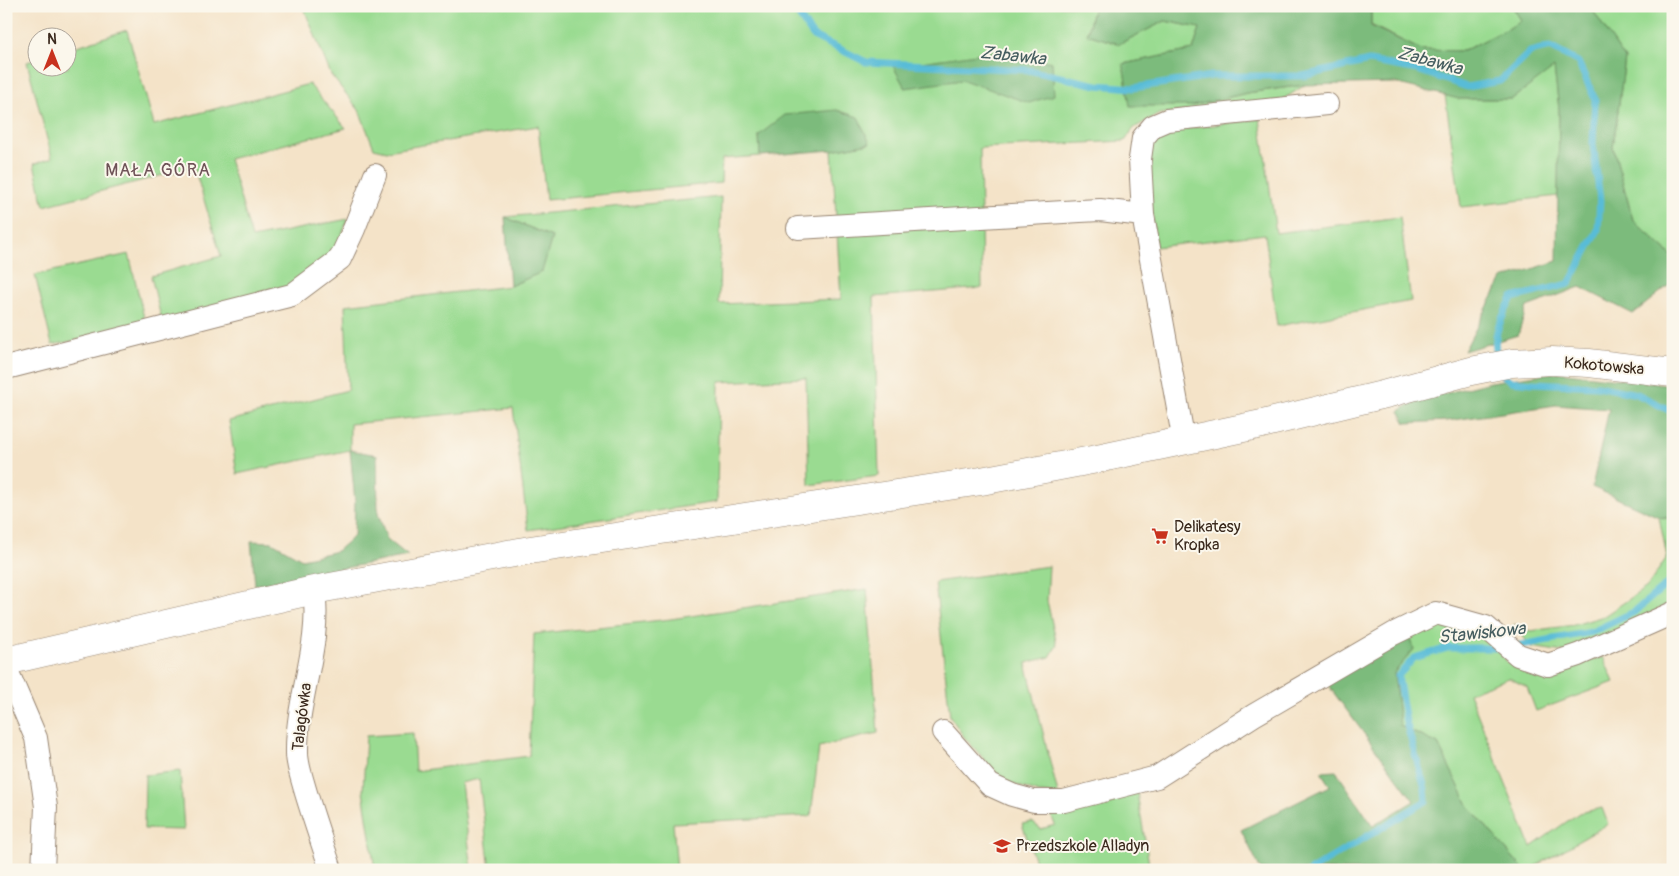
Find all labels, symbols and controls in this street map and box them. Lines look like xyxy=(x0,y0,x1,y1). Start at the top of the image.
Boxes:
north arrow xyxy=(28,28,78,78)
text: N xyxy=(47,31,57,48)
water label: Zabawka xyxy=(979,41,1049,71)
water label: Zabawka xyxy=(1395,41,1466,81)
district label: MAŁA GÓRA xyxy=(105,158,211,182)
street label: Kokotowska xyxy=(1563,353,1645,379)
place label: Delikatesy Kropka xyxy=(1174,517,1241,555)
supermarket icon: Delikatesy Kropka xyxy=(1150,526,1170,546)
water label: Stawiskowa xyxy=(1438,617,1528,649)
street label: Talagówka xyxy=(288,682,316,752)
school or university icon: Przedszkole Alladyn xyxy=(992,836,1012,856)
place label: Przedszkole Alladyn xyxy=(1016,836,1149,856)

